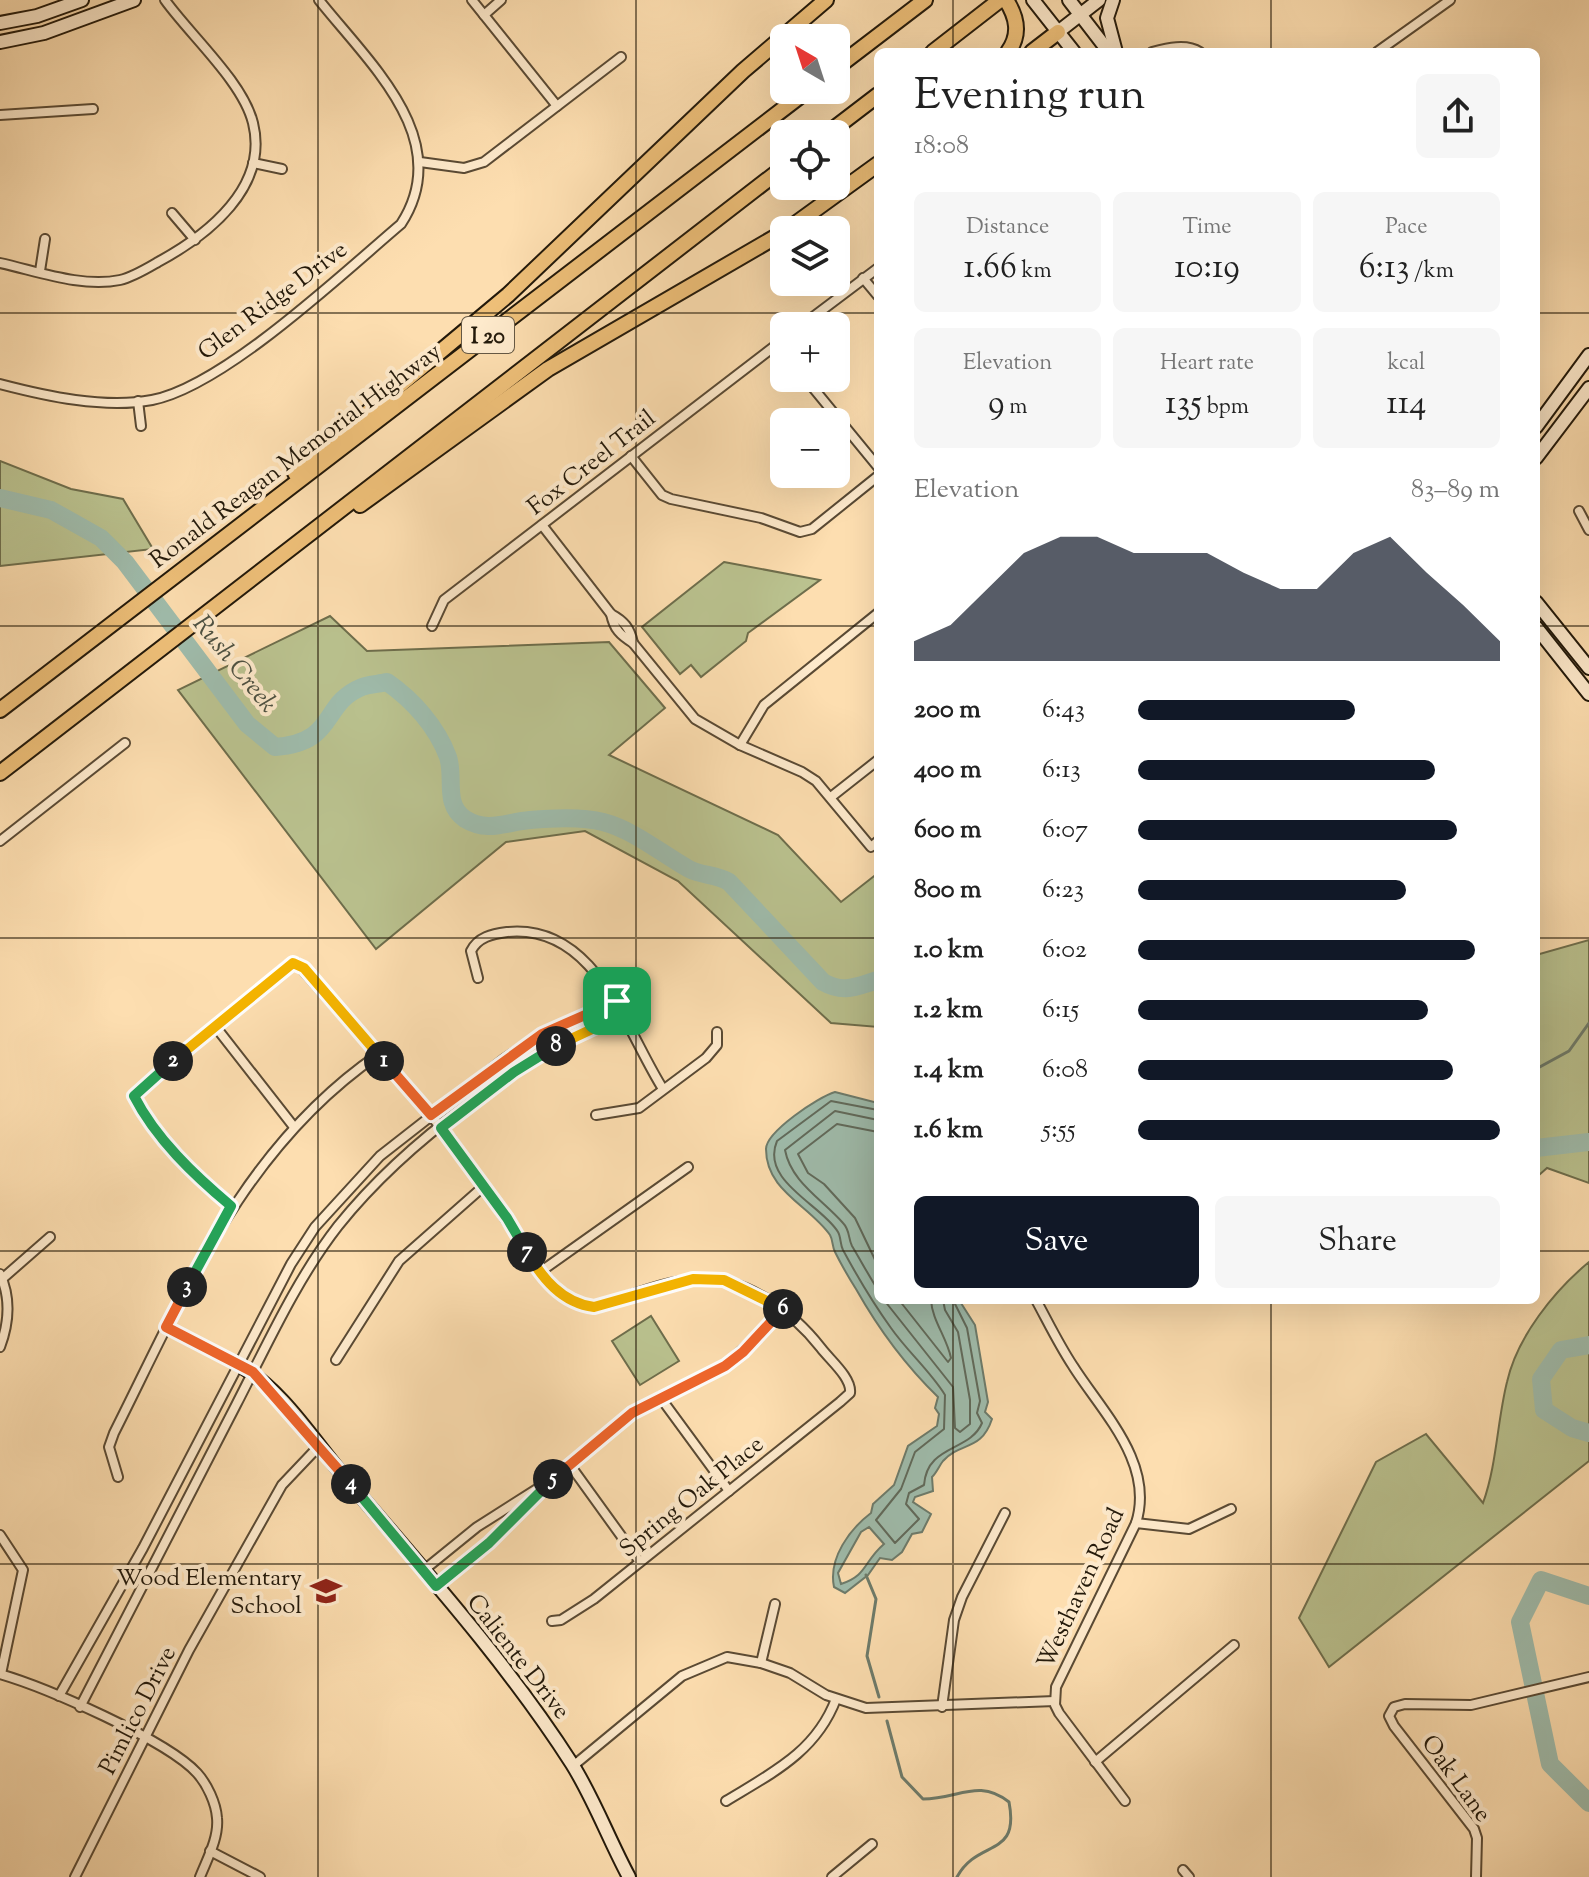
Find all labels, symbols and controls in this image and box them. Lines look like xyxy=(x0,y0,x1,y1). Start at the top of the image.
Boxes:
north arrow xyxy=(770,24,850,104)
map controls xyxy=(770,24,850,488)
text: Evening run xyxy=(914,66,1146,129)
button: share xyxy=(1416,74,1500,158)
button: locate xyxy=(770,120,850,200)
text: 18:08 xyxy=(914,128,969,165)
text: Distance xyxy=(966,212,1049,244)
text: Time xyxy=(1183,212,1231,244)
text: Pace xyxy=(1385,212,1427,244)
button: layers xyxy=(770,216,850,296)
street label: Glen Ridge Drive xyxy=(191,234,355,369)
text: 1.66 xyxy=(964,244,1017,293)
text: 10:19 xyxy=(1174,244,1240,293)
text: 6:13 xyxy=(1359,244,1409,293)
text: km xyxy=(1017,256,1052,288)
text: /km xyxy=(1409,256,1454,288)
button: + xyxy=(770,312,850,392)
road number: I 20 xyxy=(462,317,514,353)
street label: Ronald Reagan Memorial Highway xyxy=(144,336,449,578)
text: Elevation xyxy=(963,348,1052,380)
text: Heart rate xyxy=(1160,348,1254,380)
text: kcal xyxy=(1387,348,1425,380)
text: 9 xyxy=(988,380,1004,429)
text: 135 xyxy=(1165,380,1202,429)
text: 114 xyxy=(1386,380,1426,429)
text: m xyxy=(1004,392,1027,424)
text: bpm xyxy=(1202,392,1249,424)
street label: Fox Creel Trail xyxy=(521,402,664,525)
button: − xyxy=(770,408,850,488)
text: Elevation xyxy=(914,472,1019,509)
text: 83–89 m xyxy=(1411,472,1500,509)
water label: Rush Creek xyxy=(183,608,285,722)
text: 200 m xyxy=(914,692,981,729)
text: 6:43 xyxy=(1042,692,1085,729)
text: 400 m xyxy=(914,752,981,789)
text: 6:13 xyxy=(1042,752,1081,789)
text: 600 m xyxy=(914,812,981,849)
text: 6:07 xyxy=(1042,812,1088,849)
text: 800 m xyxy=(914,872,982,909)
text: 6:23 xyxy=(1042,872,1084,909)
text: 1.0 km xyxy=(914,932,984,969)
text: 6:02 xyxy=(1042,932,1087,969)
pin xyxy=(583,967,651,1035)
icon: arrive xyxy=(595,979,639,1023)
text: 1.2 km xyxy=(914,992,983,1029)
text: 6:15 xyxy=(1042,992,1079,1029)
pin: 8 xyxy=(536,1026,576,1066)
text: 8 xyxy=(550,1030,562,1062)
pin: 2 xyxy=(153,1041,193,1081)
pin: 1 xyxy=(364,1041,404,1081)
text: 2 xyxy=(168,1045,178,1077)
text: 1 xyxy=(380,1045,388,1077)
text: 1.4 km xyxy=(914,1052,984,1089)
text: 6:08 xyxy=(1042,1052,1088,1089)
text: 1.6 km xyxy=(914,1112,983,1149)
text: 5:55 xyxy=(1042,1112,1076,1149)
button: Save xyxy=(914,1196,1199,1288)
button: Share xyxy=(1215,1196,1500,1288)
pin: 7 xyxy=(507,1232,547,1272)
text: 7 xyxy=(521,1236,533,1268)
pin: 3 xyxy=(167,1267,207,1307)
text: 3 xyxy=(183,1271,191,1303)
pin: 6 xyxy=(763,1289,803,1329)
text: 6 xyxy=(778,1293,788,1325)
street label: Spring Oak Place xyxy=(613,1429,772,1566)
pin: 5 xyxy=(533,1459,573,1499)
text: 5 xyxy=(549,1463,557,1495)
pin: 4 xyxy=(331,1464,371,1504)
text: 4 xyxy=(345,1468,357,1500)
street label: Westhaven Road xyxy=(1030,1502,1134,1675)
place label: Wood Elementary School xyxy=(116,1562,302,1624)
school or university icon: Wood Elementary School xyxy=(309,1574,343,1608)
street label: Caliente Drive xyxy=(458,1587,577,1727)
street label: Pimlico Drive xyxy=(92,1641,186,1781)
street label: Oak Lane xyxy=(1412,1729,1499,1830)

